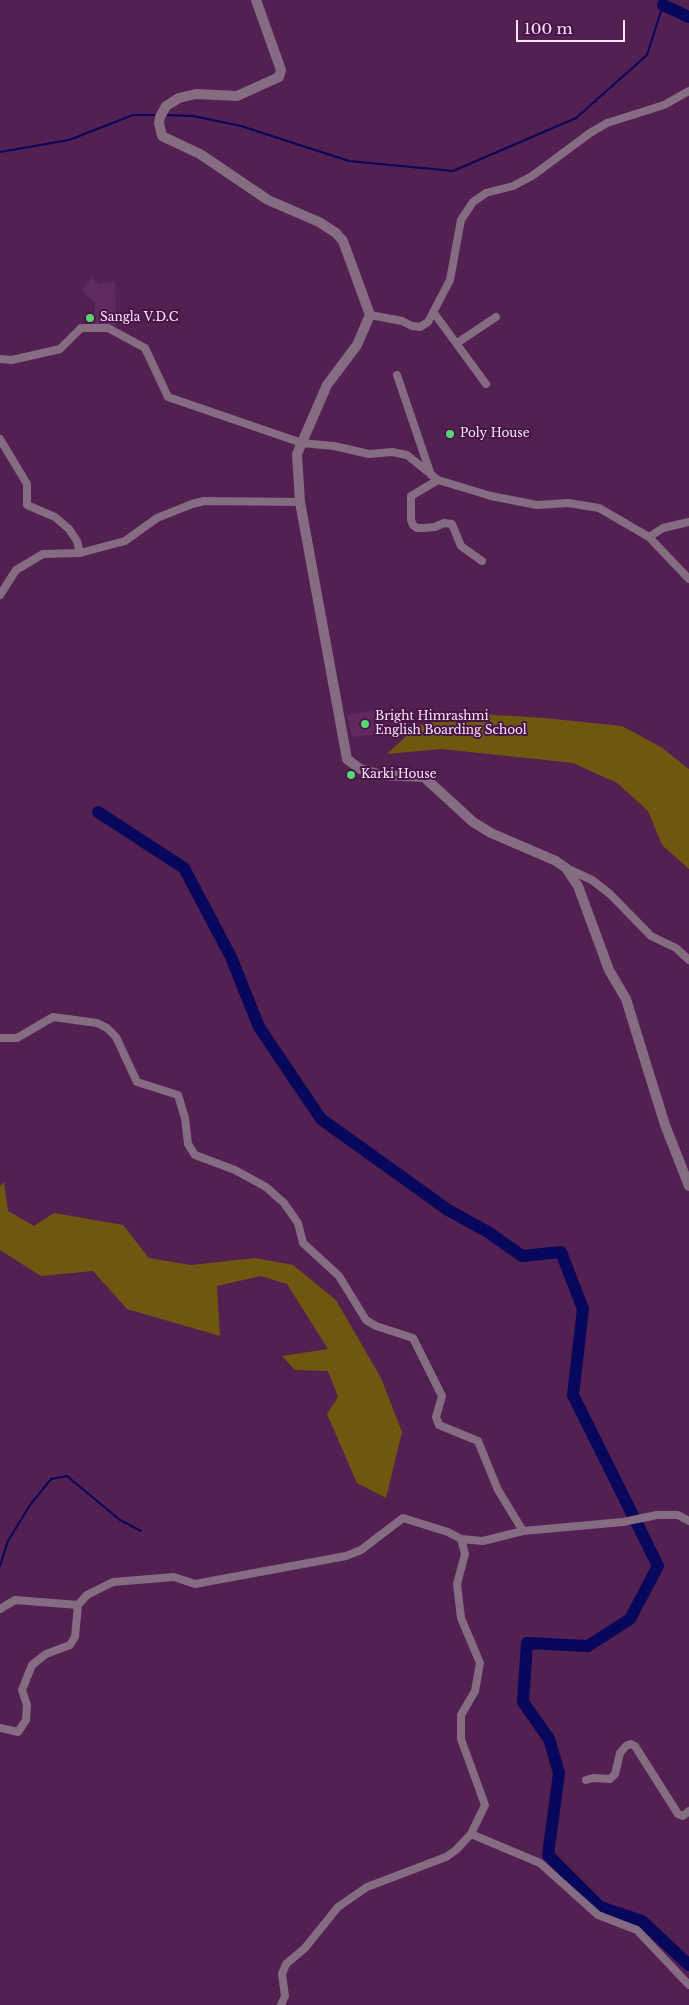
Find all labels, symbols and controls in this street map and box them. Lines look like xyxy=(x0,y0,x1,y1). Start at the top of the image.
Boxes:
scale bar xyxy=(519,10,628,42)
text: 100 m xyxy=(524,19,573,38)
place label: Sangla V.D.C xyxy=(100,311,178,325)
marker: Sangla V.D.C xyxy=(84,312,96,324)
place label: Poly House xyxy=(460,427,530,441)
marker: Poly House xyxy=(444,428,456,440)
place label: Bright Himrashmi English Boarding School xyxy=(375,710,527,738)
marker: Bright Himrashmi English Boarding School xyxy=(359,718,371,730)
place label: Karki House xyxy=(361,768,437,782)
marker: Karki House xyxy=(345,769,357,781)

